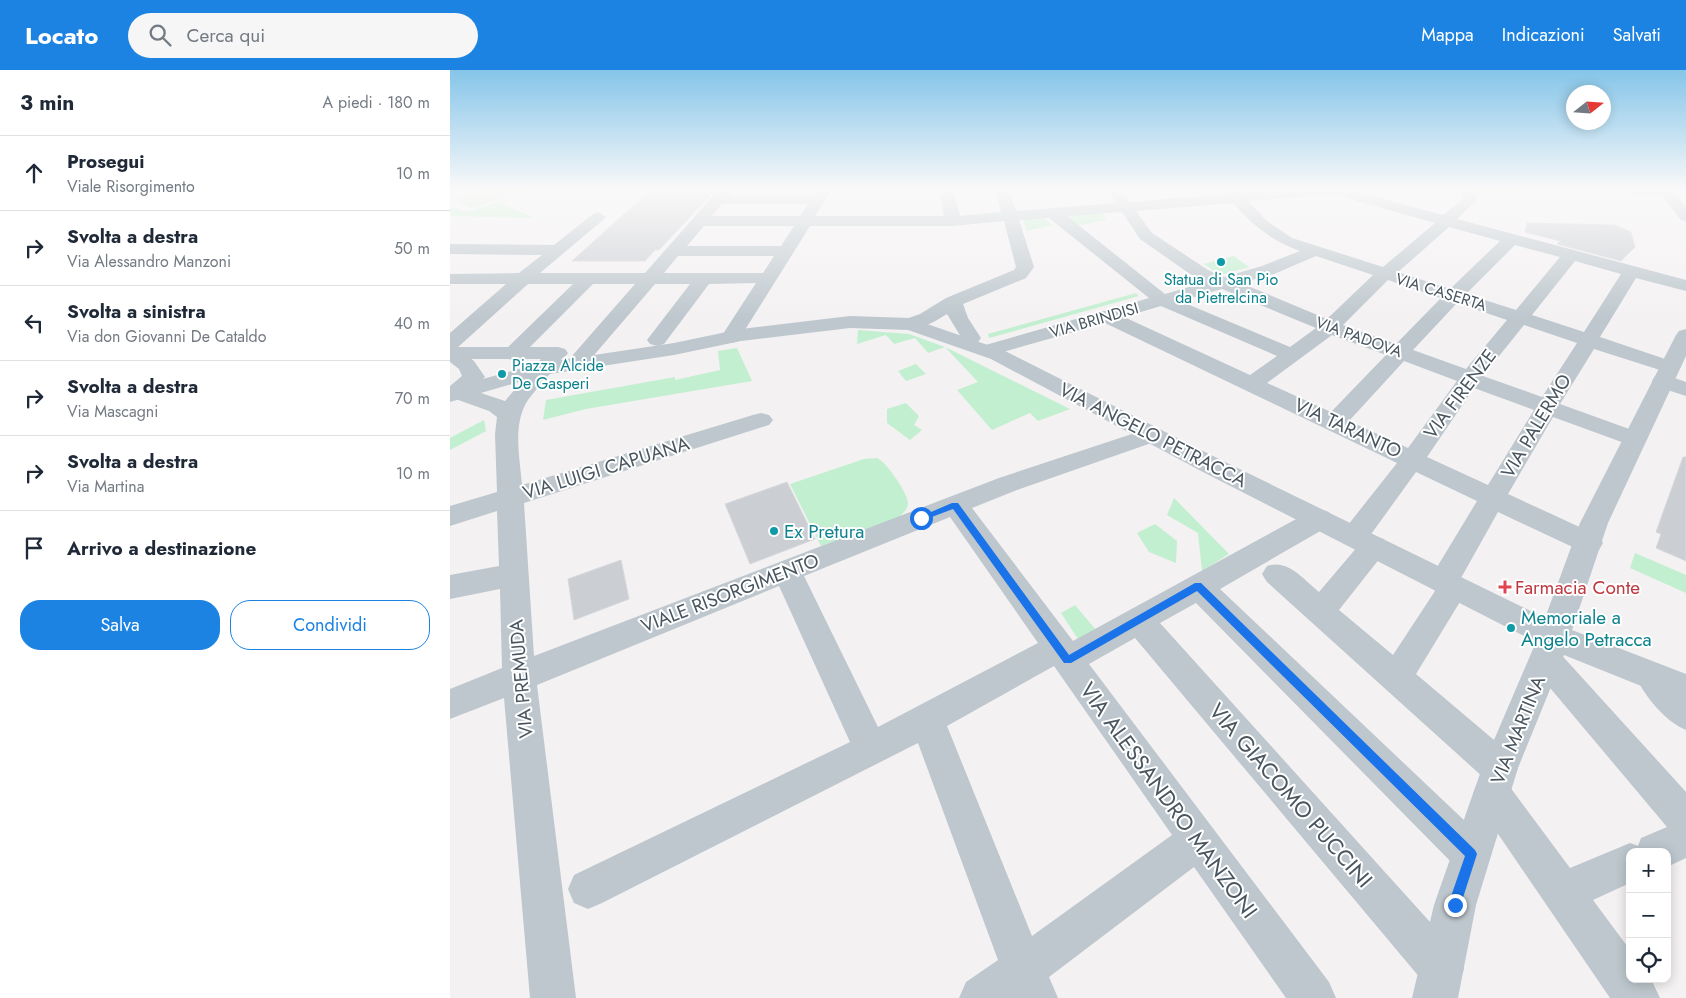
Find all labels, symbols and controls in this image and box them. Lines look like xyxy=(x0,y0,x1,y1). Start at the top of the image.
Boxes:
search box xyxy=(128,13,478,58)
text: Locato xyxy=(25,18,98,53)
icon: search xyxy=(146,21,174,49)
text: Cerca qui xyxy=(186,22,265,49)
text: Mappa xyxy=(1421,22,1474,48)
text: Indicazioni xyxy=(1502,22,1585,48)
text: Salvati xyxy=(1613,22,1661,48)
north arrow xyxy=(1566,85,1611,130)
text: 3 min xyxy=(20,88,74,118)
text: A piedi · 180 m xyxy=(323,91,430,114)
text: Prosegui xyxy=(67,148,145,175)
icon: ahead xyxy=(20,159,48,187)
text: 10 m xyxy=(396,162,430,185)
text: Viale Risorgimento xyxy=(67,175,195,198)
text: Svolta a destra xyxy=(67,223,198,250)
icon: right xyxy=(20,234,48,262)
text: 50 m xyxy=(394,237,430,260)
text: Via Alessandro Manzoni xyxy=(67,250,231,273)
marker: Statua di San Pio da Pietrelcina xyxy=(1215,256,1227,268)
street label: VIA CASERTA xyxy=(1393,267,1490,317)
place label: Statua di San Pio da Pietrelcina xyxy=(1164,268,1278,309)
street label: VIA BRINDISI xyxy=(1047,296,1141,344)
text: Svolta a sinistra xyxy=(67,298,206,325)
icon: left xyxy=(20,309,48,337)
street label: VIA PADOVA xyxy=(1312,311,1406,363)
text: 40 m xyxy=(394,312,430,335)
text: Via don Giovanni De Cataldo xyxy=(67,325,266,348)
street label: VIA FIRENZE xyxy=(1417,343,1503,445)
place label: Piazza Alcide De Gasperi xyxy=(512,354,604,395)
marker: Piazza Alcide De Gasperi xyxy=(496,368,508,380)
street label: VIA PALERMO xyxy=(1494,369,1578,483)
text: Svolta a destra xyxy=(67,373,198,400)
street label: VIA ANGELO PETRACCA xyxy=(1055,376,1252,494)
icon: right xyxy=(20,384,48,412)
text: 70 m xyxy=(395,387,430,410)
street label: VIA TARANTO xyxy=(1290,391,1406,465)
text: Via Mascagni xyxy=(67,400,158,423)
street label: VIA LUIGI CAPUANA xyxy=(519,430,693,506)
text: Svolta a destra xyxy=(67,448,198,475)
icon: right xyxy=(20,459,48,487)
text: 10 m xyxy=(396,462,430,485)
text: Via Martina xyxy=(67,475,144,498)
route start xyxy=(910,507,933,530)
place label: Ex Pretura xyxy=(784,518,864,545)
marker: Ex Pretura xyxy=(768,525,780,537)
icon: arrive xyxy=(20,534,48,562)
text: Arrivo a destinazione xyxy=(67,535,256,562)
street label: VIALE RISORGIMENTO xyxy=(637,547,823,639)
place label: Farmacia Conte xyxy=(1515,574,1640,601)
marker: Farmacia Conte xyxy=(1499,581,1511,593)
button: Salva xyxy=(20,600,220,650)
button: Condividi xyxy=(230,600,430,650)
place label: Memoriale a Angelo Petracca xyxy=(1521,604,1652,653)
street label: VIA PREMUDA xyxy=(502,618,540,740)
marker: Memoriale a Angelo Petracca xyxy=(1505,622,1517,634)
street label: VIA MARTINA xyxy=(1484,671,1552,788)
street label: VIA ALESSANDRO MANZONI xyxy=(1072,675,1266,925)
street label: VIA GIACOMO PUCCINI xyxy=(1202,696,1380,894)
map controls xyxy=(1626,848,1671,983)
button: + xyxy=(1626,848,1671,893)
button: − xyxy=(1626,893,1671,938)
route end xyxy=(1444,894,1467,917)
button: locate xyxy=(1626,938,1671,983)

